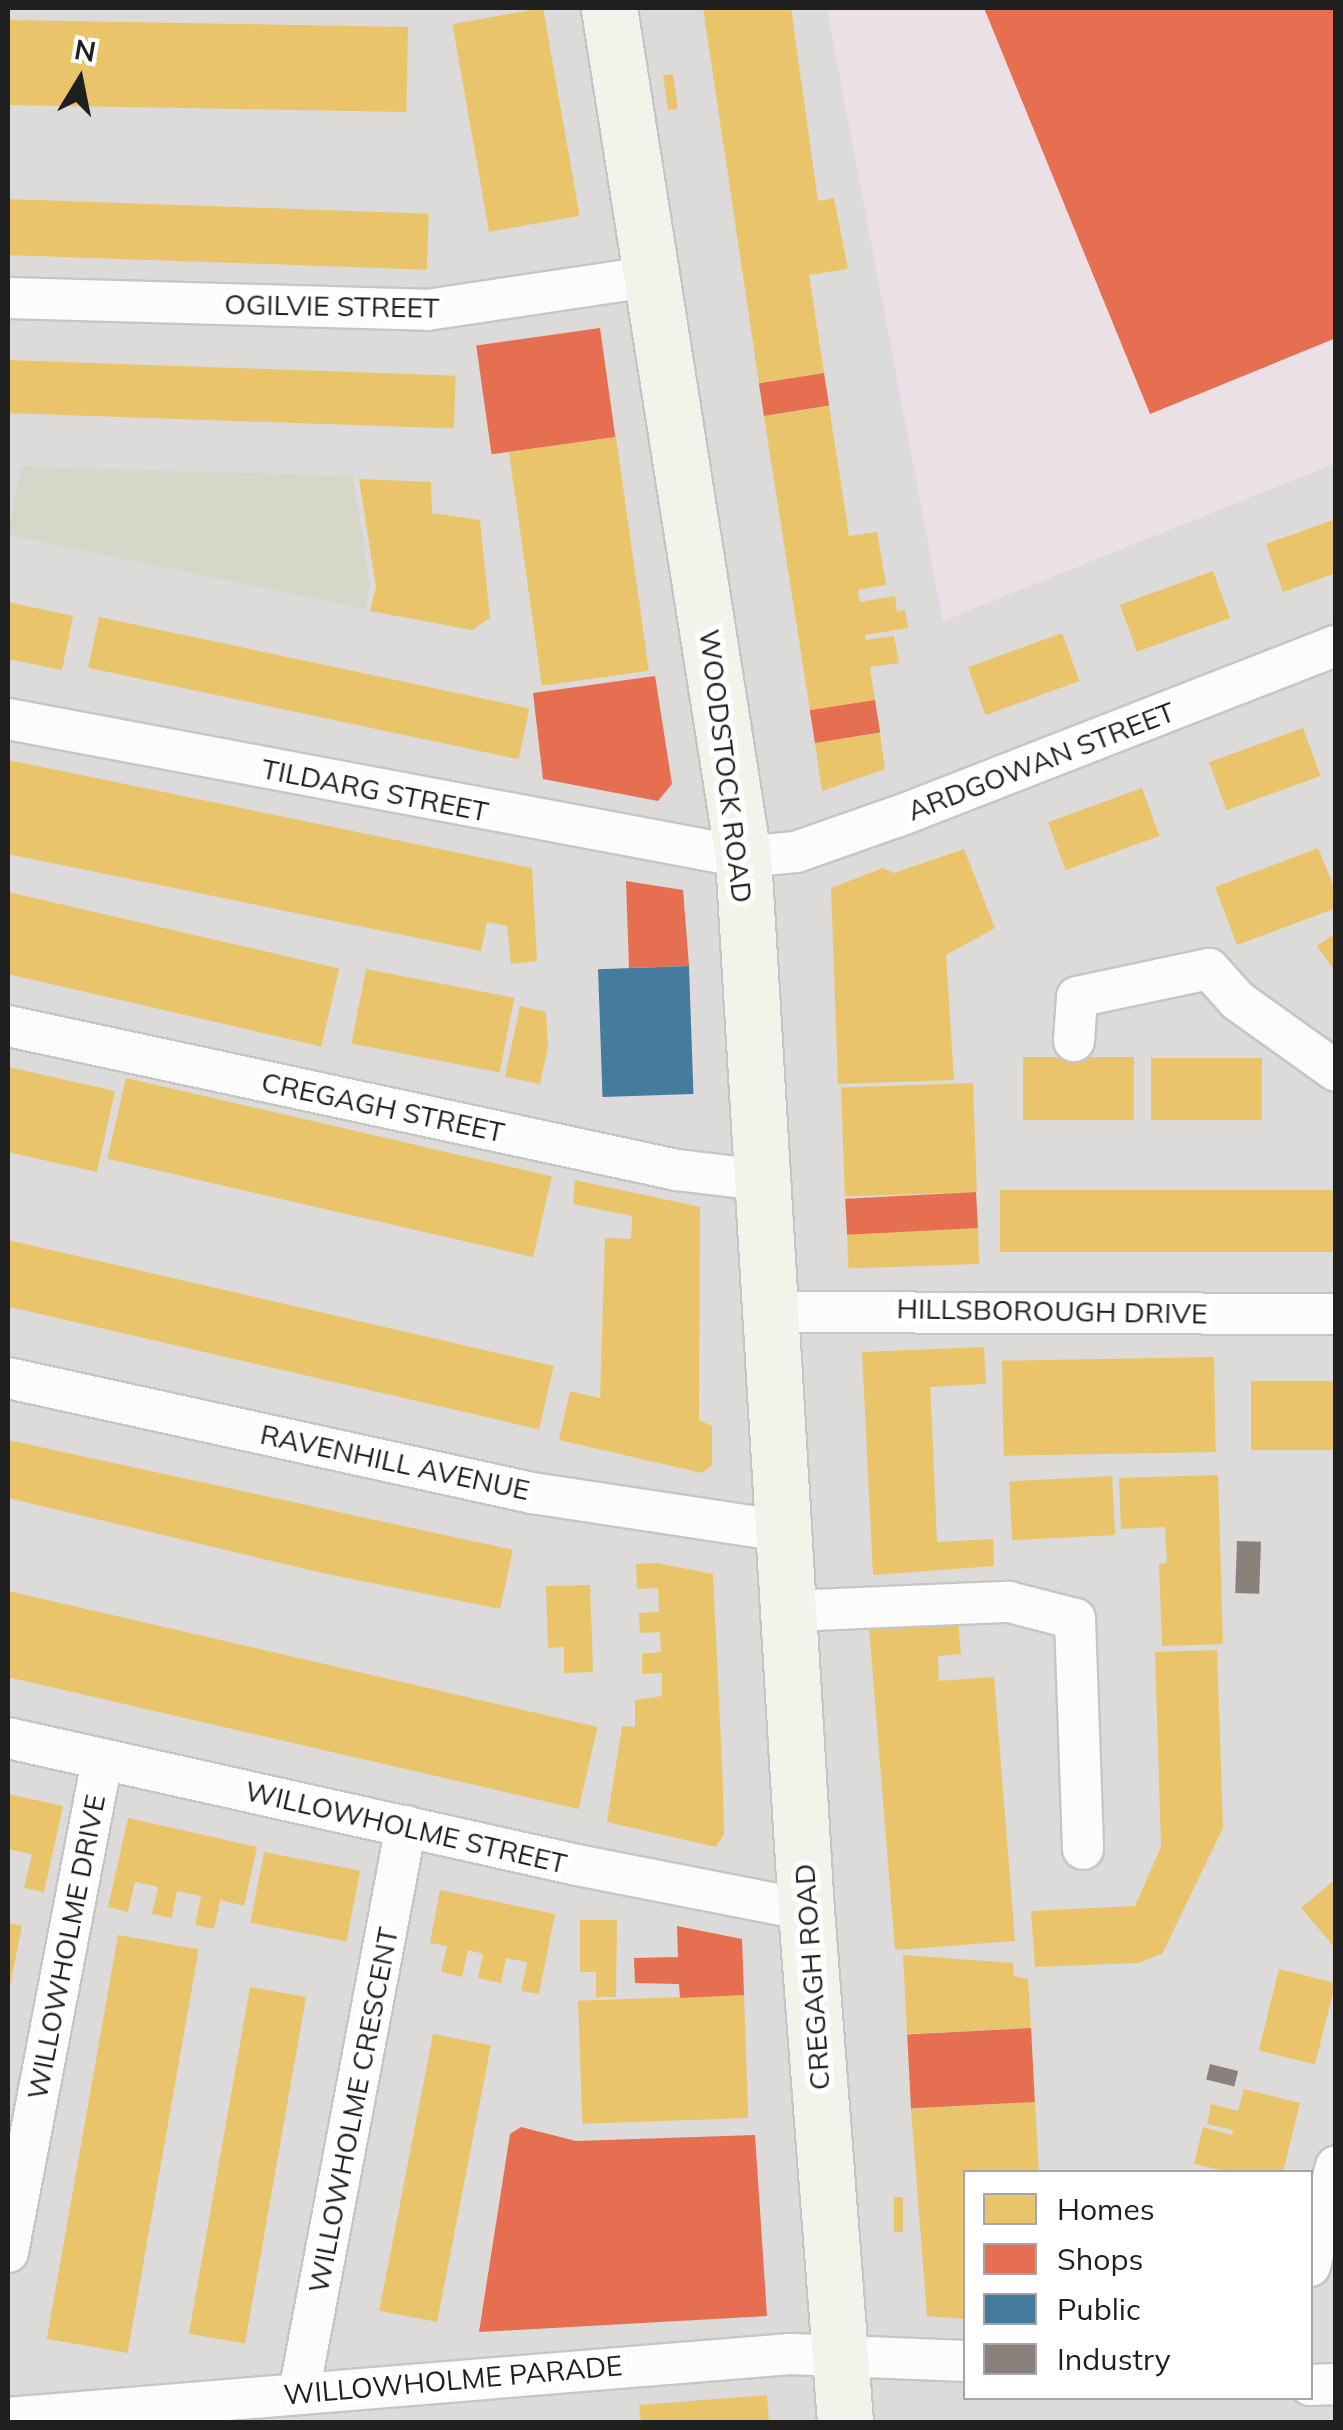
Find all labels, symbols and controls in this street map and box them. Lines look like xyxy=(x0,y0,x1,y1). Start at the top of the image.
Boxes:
north arrow xyxy=(30,30,130,130)
text: N xyxy=(72,31,99,69)
street label: OGILVIE STREET xyxy=(224,287,440,325)
street label: WOODSTOCK ROAD xyxy=(693,627,759,905)
street label: ARDGOWAN STREET xyxy=(903,694,1179,828)
street label: TILDARG STREET xyxy=(259,752,491,828)
street label: CREGAGH STREET xyxy=(258,1065,508,1149)
street label: HILLSBOROUGH DRIVE xyxy=(896,1291,1208,1331)
street label: RAVENHILL AVENUE xyxy=(257,1417,533,1507)
street label: WILLOWHOLME STREET xyxy=(242,1774,570,1880)
street label: WILLOWHOLME DRIVE xyxy=(20,1792,112,2102)
street label: CREGAGH ROAD xyxy=(787,1863,837,2091)
street label: WILLOWHOLME CRESCENT xyxy=(301,1924,405,2296)
legend xyxy=(963,2170,1313,2400)
text: Homes xyxy=(1057,2190,1155,2228)
text: Shops xyxy=(1057,2240,1143,2278)
text: Public xyxy=(1057,2290,1141,2328)
text: Industry xyxy=(1057,2340,1171,2378)
street label: WILLOWHOLME PARADE xyxy=(282,2348,624,2412)

